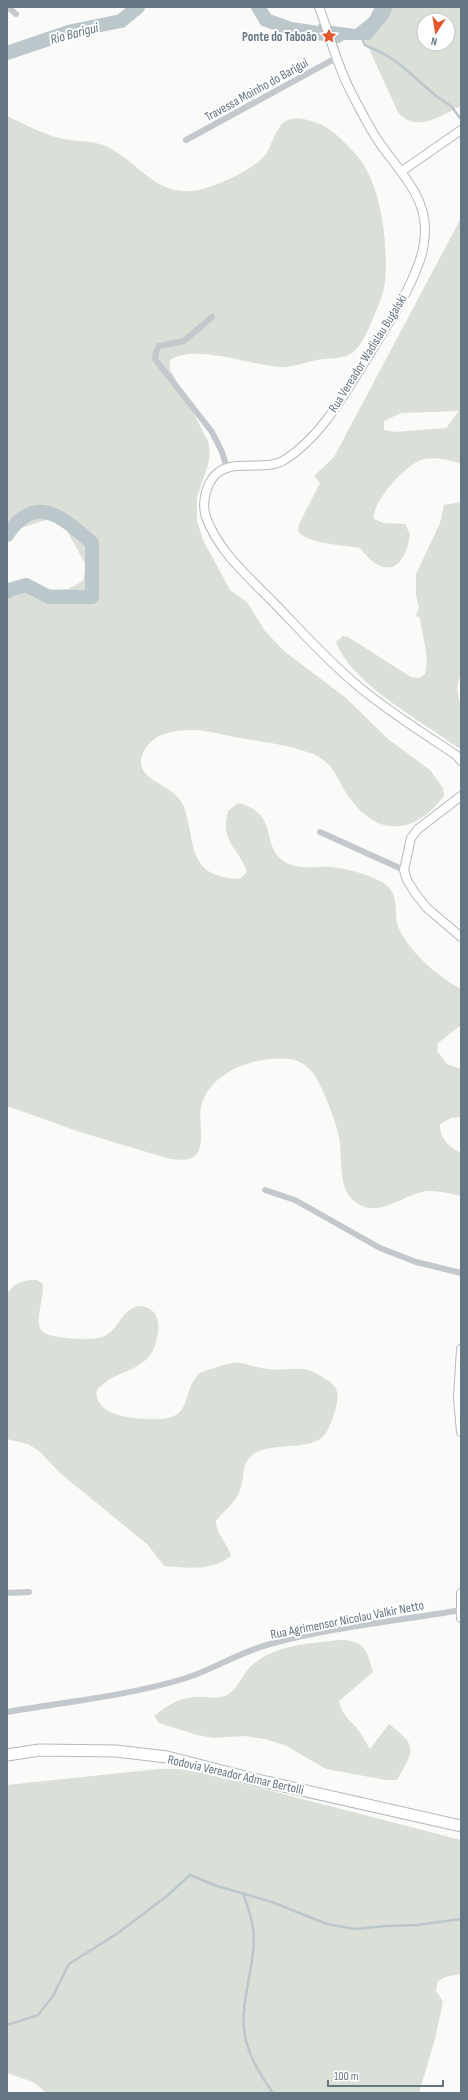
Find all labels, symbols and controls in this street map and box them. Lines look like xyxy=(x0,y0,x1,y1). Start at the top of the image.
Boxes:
north arrow xyxy=(416,12,456,52)
water label: Rio Barigui xyxy=(48,19,100,48)
place icon: Ponte do Taboão xyxy=(320,27,338,45)
place label: Ponte do Taboão xyxy=(242,29,317,45)
text: N xyxy=(430,34,438,48)
street label: Travessa Moinho do Barigui xyxy=(202,55,311,125)
street label: Rua Vereador Wadislau Bugalski xyxy=(325,292,411,415)
street label: Rua Agrimensor Nicolau Valkir Netto xyxy=(269,1597,425,1643)
street label: Rodovia Vereador Admar Bertolli xyxy=(166,1752,305,1798)
scale bar xyxy=(328,2062,443,2088)
text: 100 m xyxy=(334,2069,359,2084)

